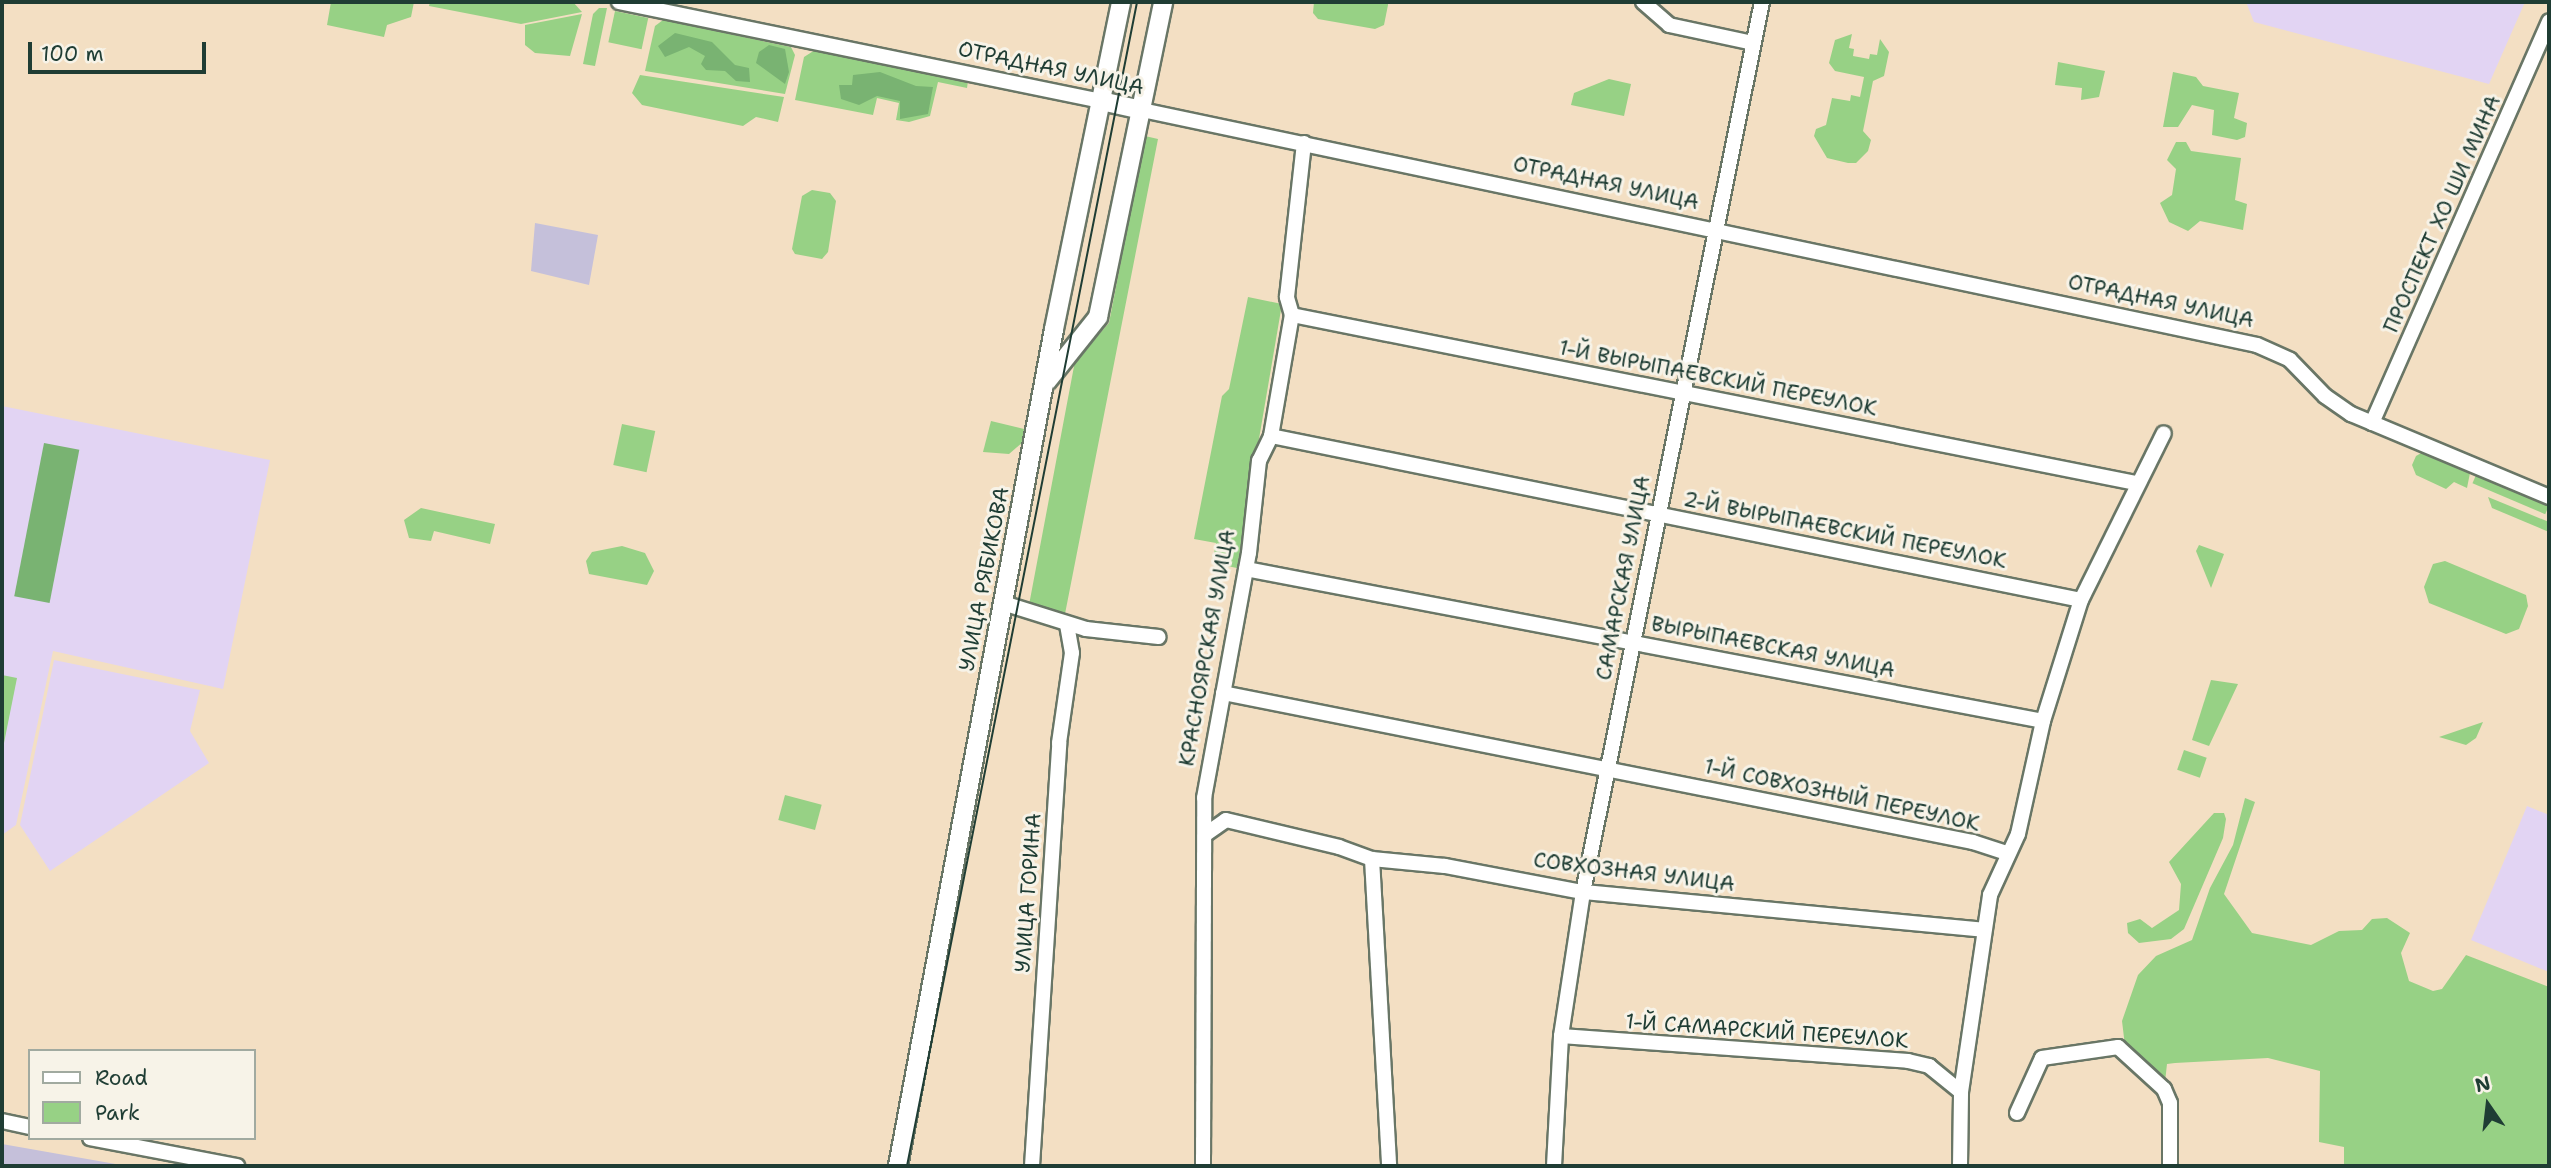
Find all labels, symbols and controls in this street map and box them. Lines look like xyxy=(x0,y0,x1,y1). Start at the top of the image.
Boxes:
scale bar xyxy=(32,28,210,72)
street label: ОТРАДНАЯ УЛИЦА xyxy=(956,36,1146,100)
text: 100 m xyxy=(41,40,104,68)
street label: ПРОСПЕКТ ХО ШИ МИНА xyxy=(2378,91,2506,337)
street label: ОТРАДНАЯ УЛИЦА xyxy=(1511,151,1701,215)
street label: ОТРАДНАЯ УЛИЦА xyxy=(2066,269,2256,333)
street label: 1-Й ВЫРЫПАЕВСКИЙ ПЕРЕУЛОК xyxy=(1557,335,1879,421)
street label: САМАРСКАЯ УЛИЦА xyxy=(1591,474,1655,682)
street label: УЛИЦА РЯБИКОВА xyxy=(954,485,1014,673)
street label: 2-Й ВЫРЫПАЕВСКИЙ ПЕРЕУЛОК xyxy=(1681,486,2009,574)
street label: КРАСНОЯРСКАЯ УЛИЦА xyxy=(1174,528,1240,768)
street label: ВЫРЫПАЕВСКАЯ УЛИЦА xyxy=(1649,611,1897,683)
street label: 1-Й СОВХОЗНЫЙ ПЕРЕУЛОК xyxy=(1702,753,1982,837)
street label: УЛИЦА ГОРИНА xyxy=(1010,812,1046,974)
street label: СОВХОЗНАЯ УЛИЦА xyxy=(1532,847,1736,897)
street label: 1-Й САМАРСКИЙ ПЕРЕУЛОК xyxy=(1625,1009,1909,1053)
legend xyxy=(28,1049,256,1140)
text: Road xyxy=(95,1064,148,1092)
north arrow xyxy=(2453,1070,2523,1140)
text: N xyxy=(2472,1070,2493,1098)
text: Park xyxy=(95,1099,140,1127)

